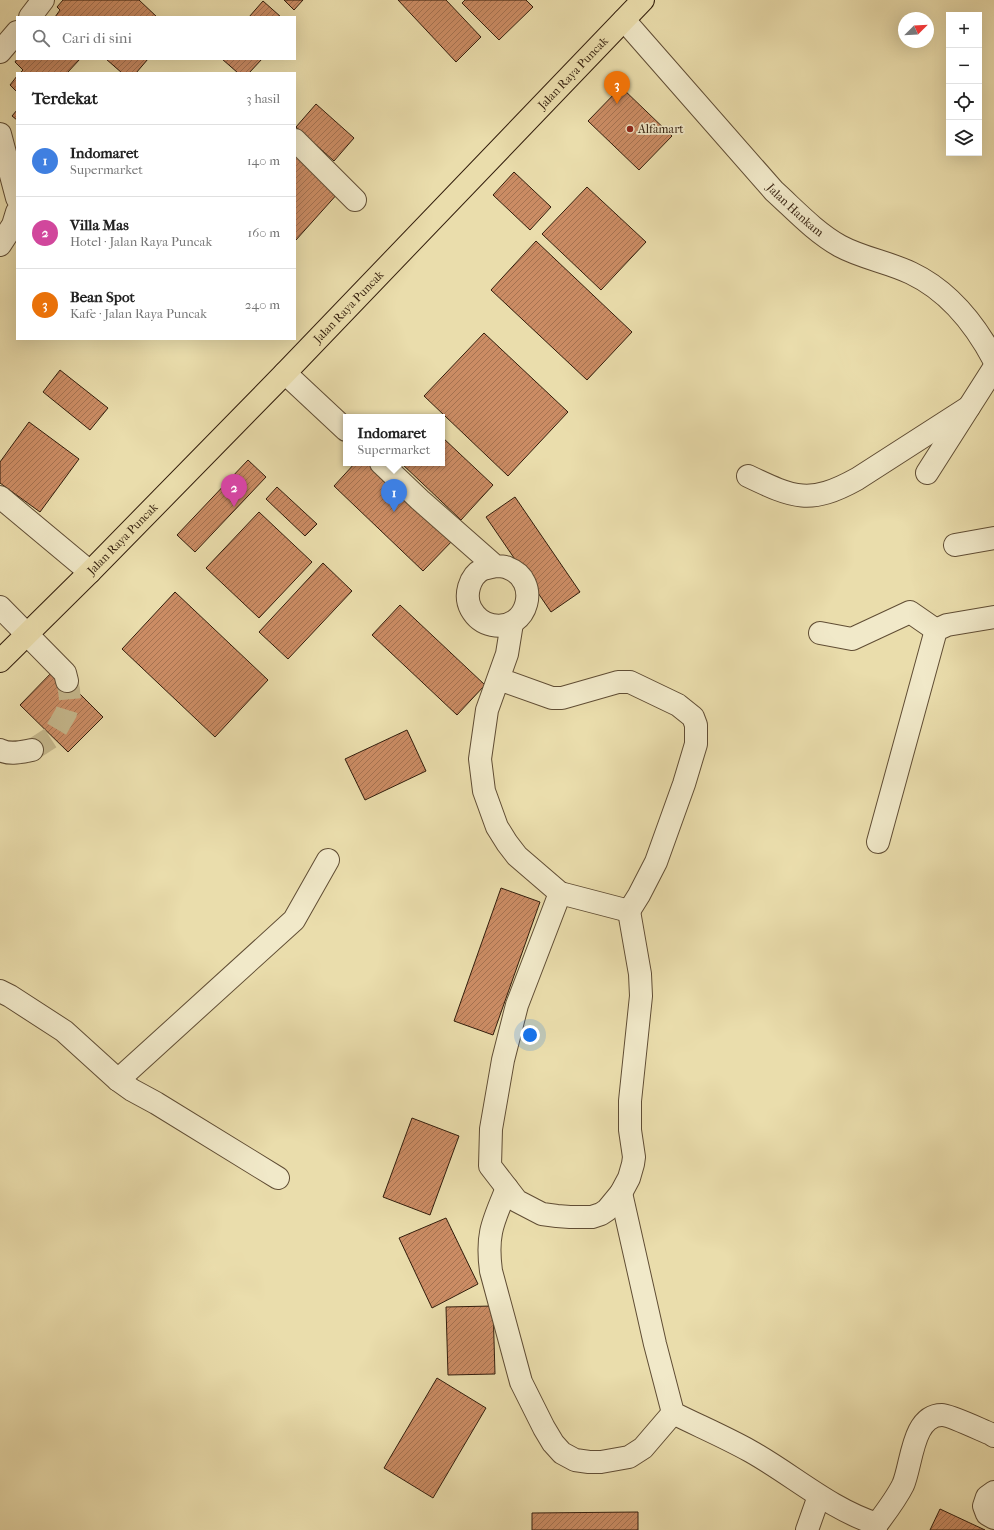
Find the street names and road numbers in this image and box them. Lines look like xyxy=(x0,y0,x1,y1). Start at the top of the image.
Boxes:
street label: Jalan Raya Puncak xyxy=(534,33,611,113)
street label: Jalan Hankam xyxy=(763,180,826,240)
street label: Jalan Raya Puncak xyxy=(310,267,387,347)
street label: Jalan Raya Puncak xyxy=(84,499,161,578)

